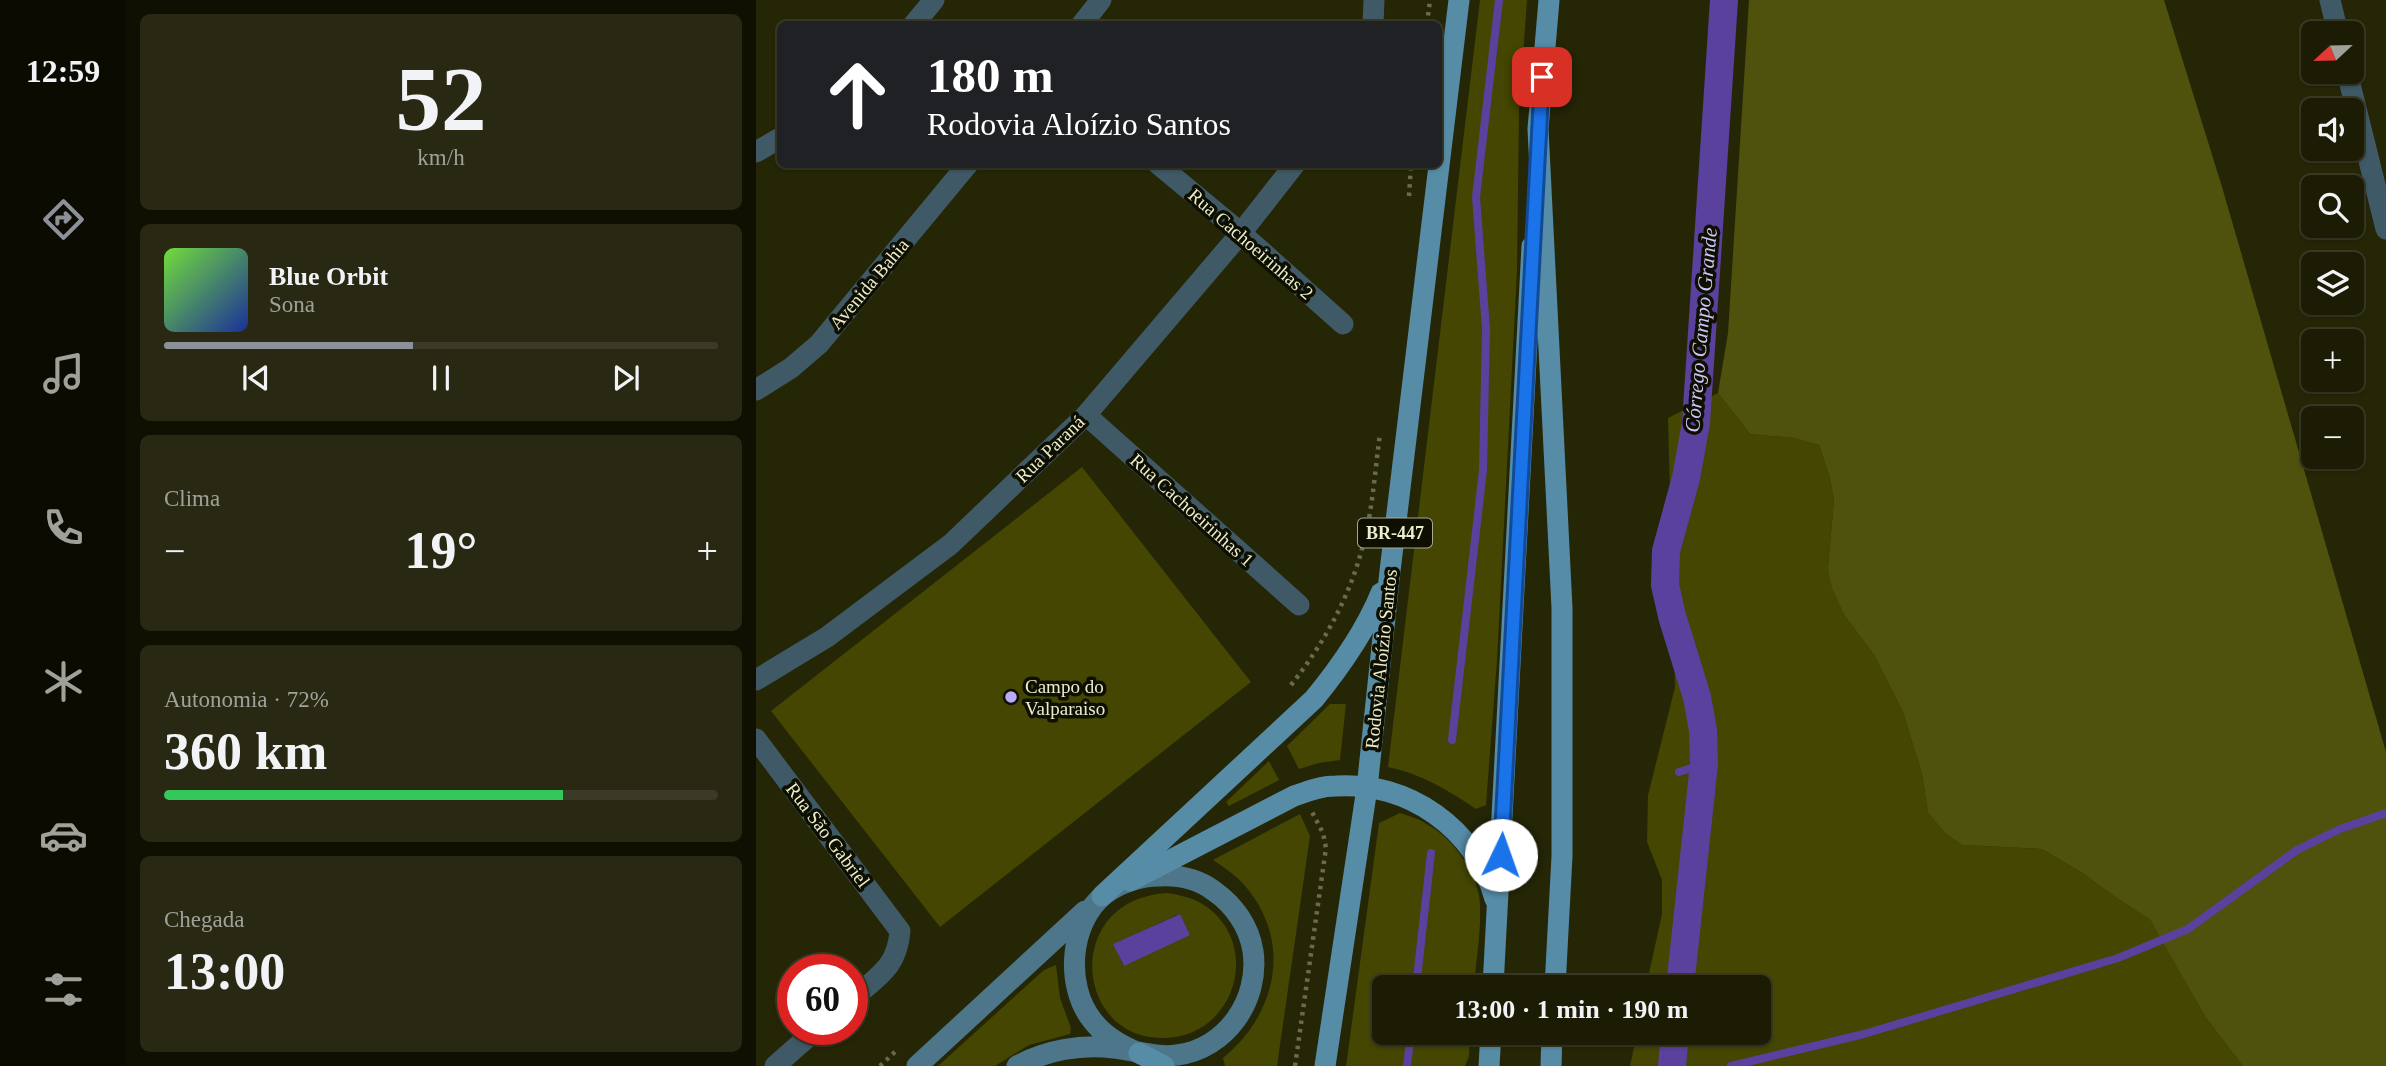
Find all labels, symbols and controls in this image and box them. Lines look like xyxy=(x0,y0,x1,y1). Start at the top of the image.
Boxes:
north arrow xyxy=(2301,21,2364,84)
map controls xyxy=(2301,21,2364,469)
pin xyxy=(1512,47,1572,107)
text: 180 m xyxy=(927,48,1054,103)
text: 52 xyxy=(396,49,487,150)
icon: ahead xyxy=(812,49,903,140)
text: 12:59 xyxy=(26,53,100,89)
icon: arrive xyxy=(1523,58,1561,96)
button: sound xyxy=(2301,98,2364,161)
text: Rodovia Aloízio Santos xyxy=(927,106,1231,142)
text: km/h xyxy=(417,145,465,170)
button: search xyxy=(2301,175,2364,238)
street label: Rua Cachoeirinhas 2 xyxy=(1184,184,1318,304)
icon: directions xyxy=(39,195,88,244)
water label: Córrego Campo Grande xyxy=(1680,226,1722,434)
street label: Avenida Bahia xyxy=(825,234,913,334)
button: layers xyxy=(2301,252,2364,315)
text: Blue Orbit xyxy=(269,262,388,291)
text: Sona xyxy=(269,292,315,317)
button: + xyxy=(2301,329,2364,392)
icon: music xyxy=(39,349,88,398)
icon: previous xyxy=(237,359,275,397)
icon: pause xyxy=(422,359,460,397)
icon: next xyxy=(607,359,645,397)
button: − xyxy=(2301,406,2364,469)
street label: Rua Paraná xyxy=(1011,411,1089,487)
street label: Rua Cachoeirinhas 1 xyxy=(1126,449,1258,571)
text: Clima xyxy=(164,486,220,511)
icon: phone xyxy=(39,503,88,552)
road number: BR-447 xyxy=(1358,518,1432,548)
text: 19° xyxy=(405,522,477,579)
text: − xyxy=(164,530,185,572)
text: + xyxy=(697,530,718,572)
street label: Rodovia Aloízio Santos xyxy=(1361,568,1401,750)
icon: climate xyxy=(39,657,88,706)
place label: Campo do Valparaiso xyxy=(1025,676,1105,719)
text: Autonomia · 72% xyxy=(164,687,329,712)
marker: Campo do Valparaiso xyxy=(1003,689,1019,705)
text: 360 km xyxy=(164,723,327,780)
street label: Rua São Gabriel xyxy=(782,779,874,891)
icon: car xyxy=(39,811,88,860)
position arrow xyxy=(1464,818,1538,892)
text: Chegada xyxy=(164,907,244,932)
text: 13:00 xyxy=(164,943,285,1000)
speed limit sign: 60 xyxy=(777,954,868,1045)
icon: filters xyxy=(39,965,88,1014)
text: 13:00 · 1 min · 190 m xyxy=(1455,995,1689,1024)

